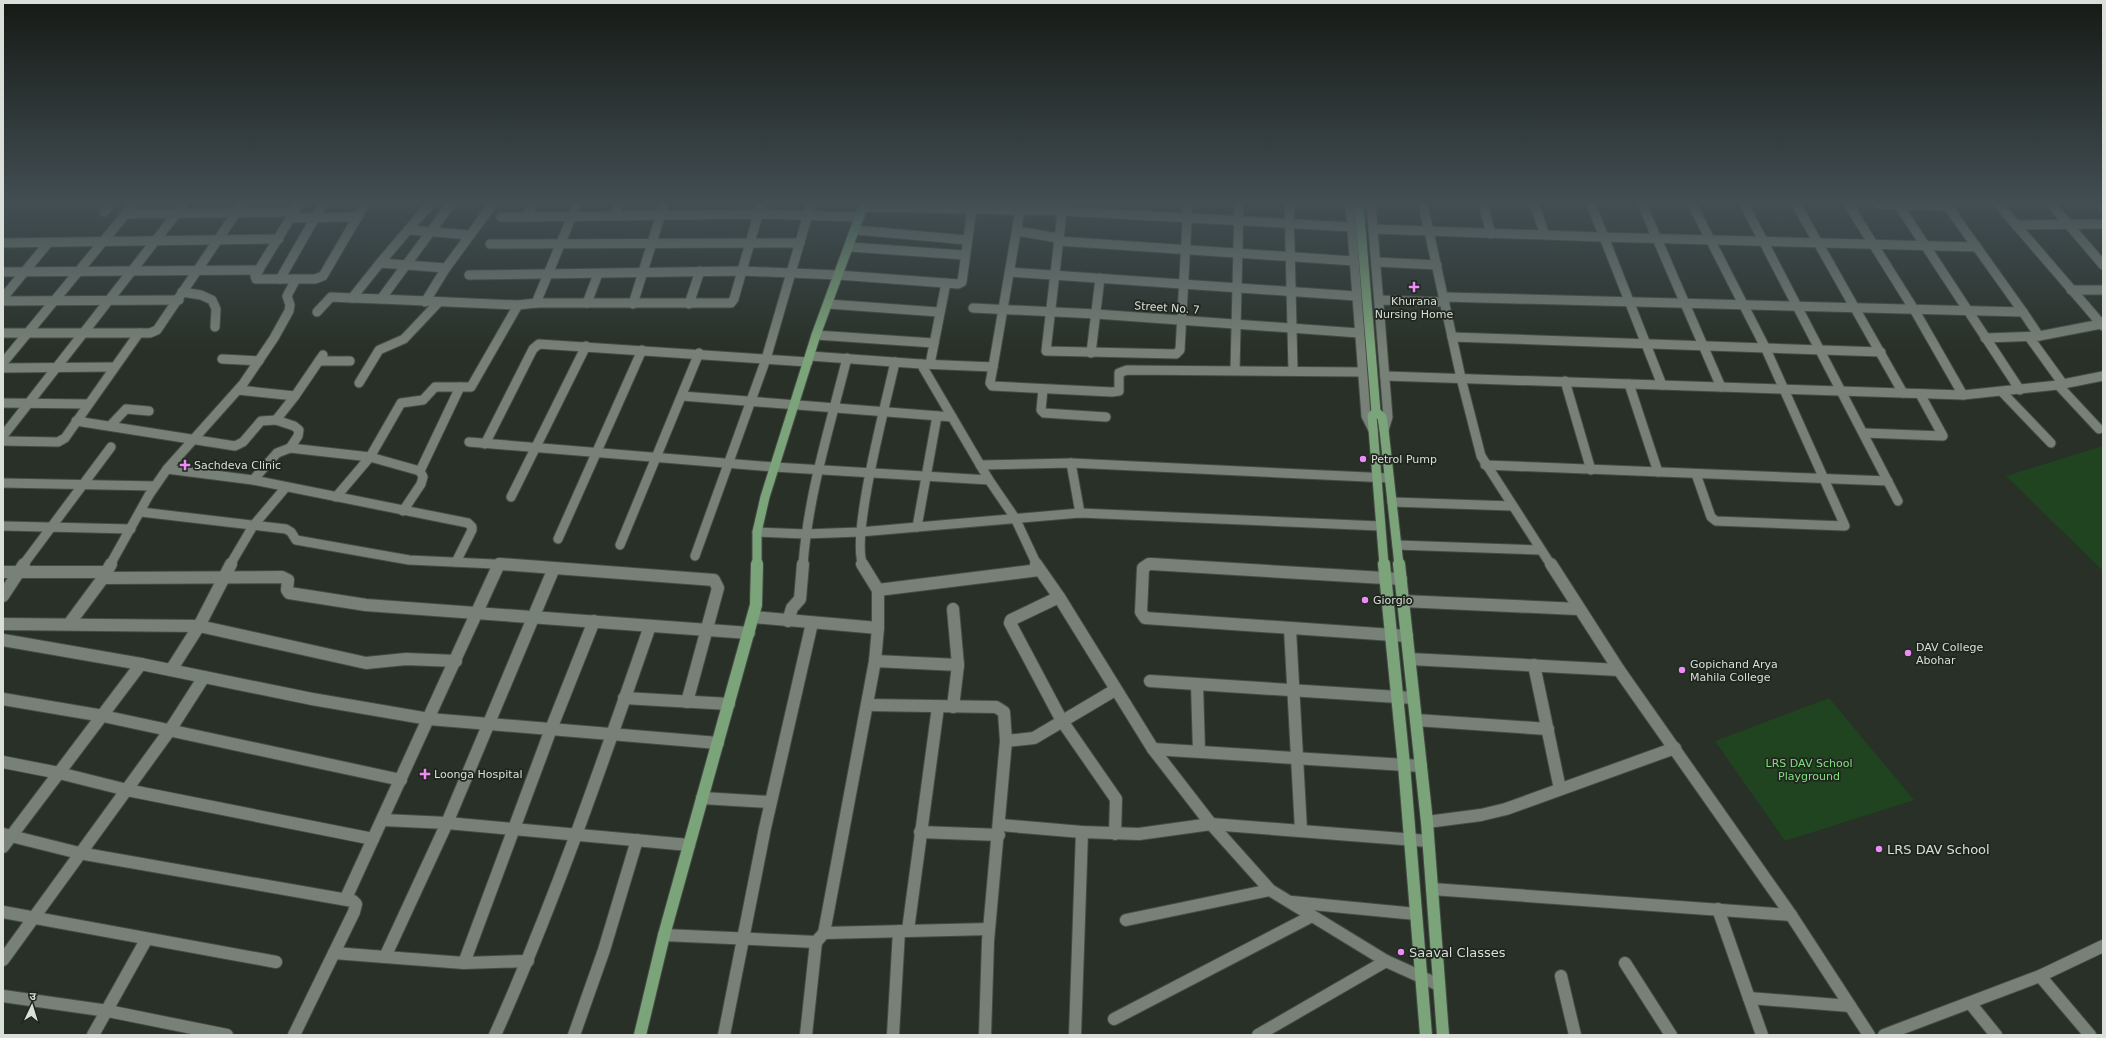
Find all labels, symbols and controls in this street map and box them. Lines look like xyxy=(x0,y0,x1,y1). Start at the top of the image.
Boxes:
marker: Khurana Nursing Home xyxy=(1408,281,1420,293)
place label: Khurana Nursing Home xyxy=(1375,295,1453,321)
street label: Street No. 7 xyxy=(1134,299,1200,317)
place label: Petrol Pump xyxy=(1371,453,1437,466)
marker: Petrol Pump xyxy=(1358,454,1368,464)
marker: Sachdeva Clinic xyxy=(179,459,191,471)
place label: Sachdeva Clinic xyxy=(194,459,281,472)
place label: Giorgio xyxy=(1373,594,1413,607)
marker: Giorgio xyxy=(1360,595,1370,605)
place label: DAV College Abohar xyxy=(1916,641,1983,667)
marker: DAV College Abohar xyxy=(1903,648,1913,658)
place label: Gopichand Arya Mahila College xyxy=(1690,658,1778,684)
marker: Gopichand Arya Mahila College xyxy=(1677,665,1687,675)
park label: LRS DAV School Playground xyxy=(1766,757,1852,783)
marker: Loonga Hospital xyxy=(419,768,431,780)
place label: Loonga Hospital xyxy=(434,768,522,781)
place label: LRS DAV School xyxy=(1887,842,1990,857)
marker: LRS DAV School xyxy=(1874,844,1884,854)
place label: Saaval Classes xyxy=(1409,945,1506,960)
marker: Saaval Classes xyxy=(1396,947,1406,957)
north arrow xyxy=(12,986,52,1026)
text: उ xyxy=(29,990,37,1003)

